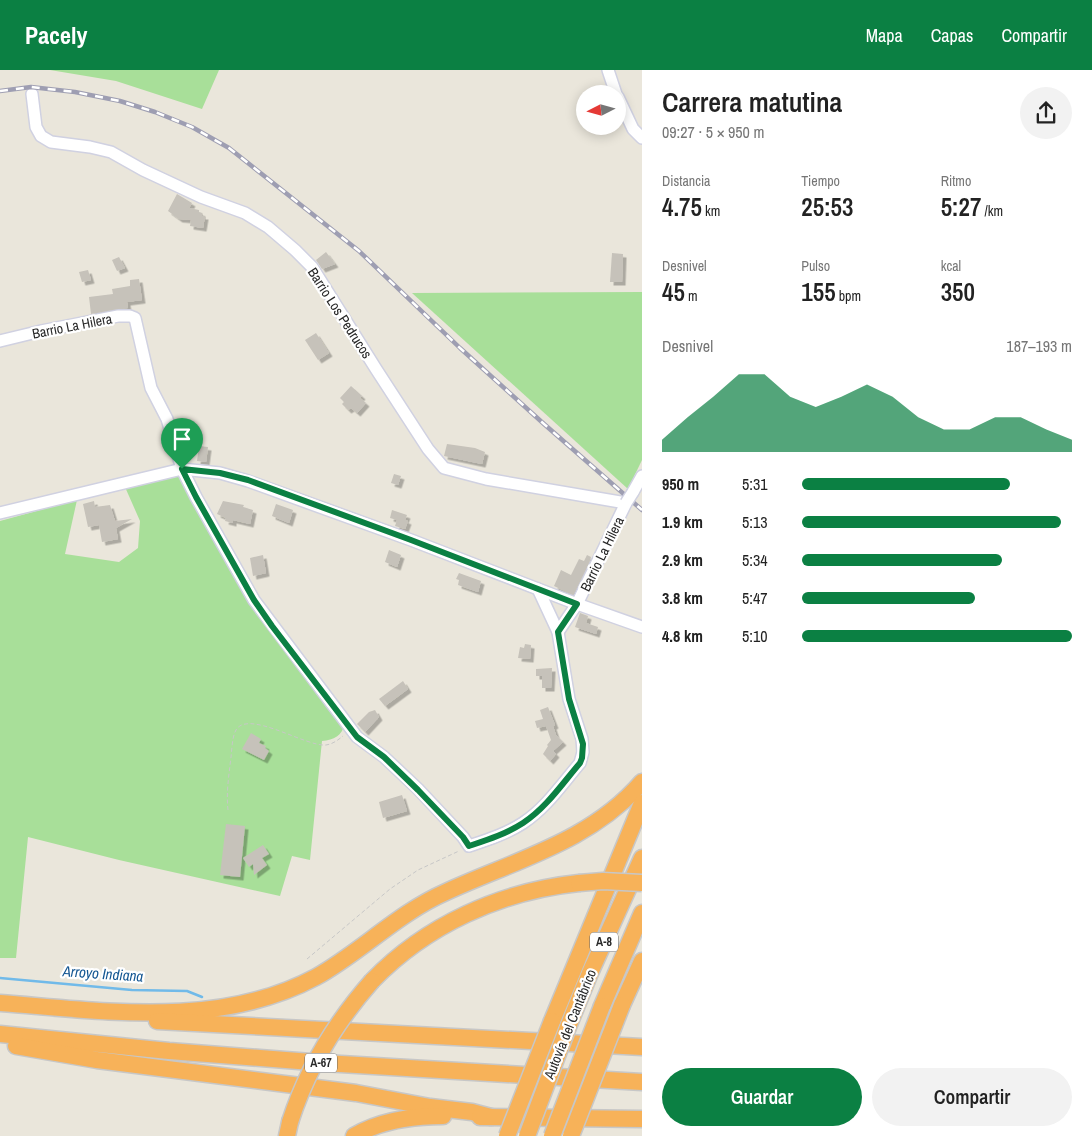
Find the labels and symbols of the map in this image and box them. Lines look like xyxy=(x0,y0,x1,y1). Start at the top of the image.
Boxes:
north arrow xyxy=(576,85,626,135)
street label: Barrio Los Pedrucos xyxy=(304,264,376,362)
street label: Barrio La Hilera xyxy=(31,309,114,343)
pin xyxy=(161,418,203,469)
street label: Barrio La Hilera xyxy=(576,513,628,594)
road number: A-8 xyxy=(590,932,618,952)
water label: Arroyo Indiana xyxy=(61,960,144,987)
street label: Autovía del Cantábrico xyxy=(539,966,600,1082)
road number: A-67 xyxy=(305,1054,337,1072)

